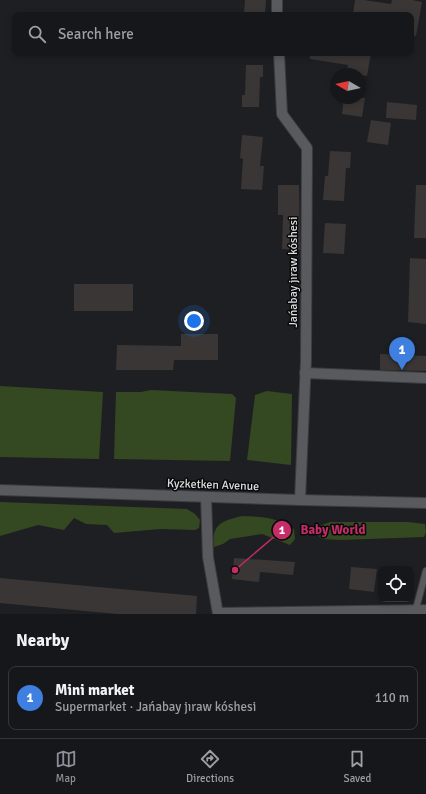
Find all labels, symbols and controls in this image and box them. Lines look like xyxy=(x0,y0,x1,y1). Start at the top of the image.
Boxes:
search box xyxy=(12,12,414,56)
icon: search xyxy=(26,23,48,45)
text: Search here xyxy=(58,25,134,43)
north arrow xyxy=(330,68,366,104)
street label: Jańabay jıraw kóshesi xyxy=(286,217,301,327)
your location xyxy=(184,311,204,331)
pin: 1 xyxy=(389,337,415,370)
street label: Kyzketken Avenue xyxy=(167,476,259,494)
callout: Baby World xyxy=(272,517,373,542)
text: Baby World xyxy=(300,522,366,538)
text: 1 xyxy=(279,523,286,538)
map controls xyxy=(378,566,414,602)
button: locate xyxy=(378,566,414,602)
text: Nearby xyxy=(16,630,69,651)
text: Mini market xyxy=(55,681,134,699)
text: 1 xyxy=(26,690,34,706)
text: 110 m xyxy=(375,690,409,706)
text: Supermarket · Jańabay jıraw kóshesi xyxy=(55,699,256,715)
tab: Map xyxy=(55,748,77,785)
tab: Directions xyxy=(186,748,234,785)
tab: Saved xyxy=(344,748,371,785)

